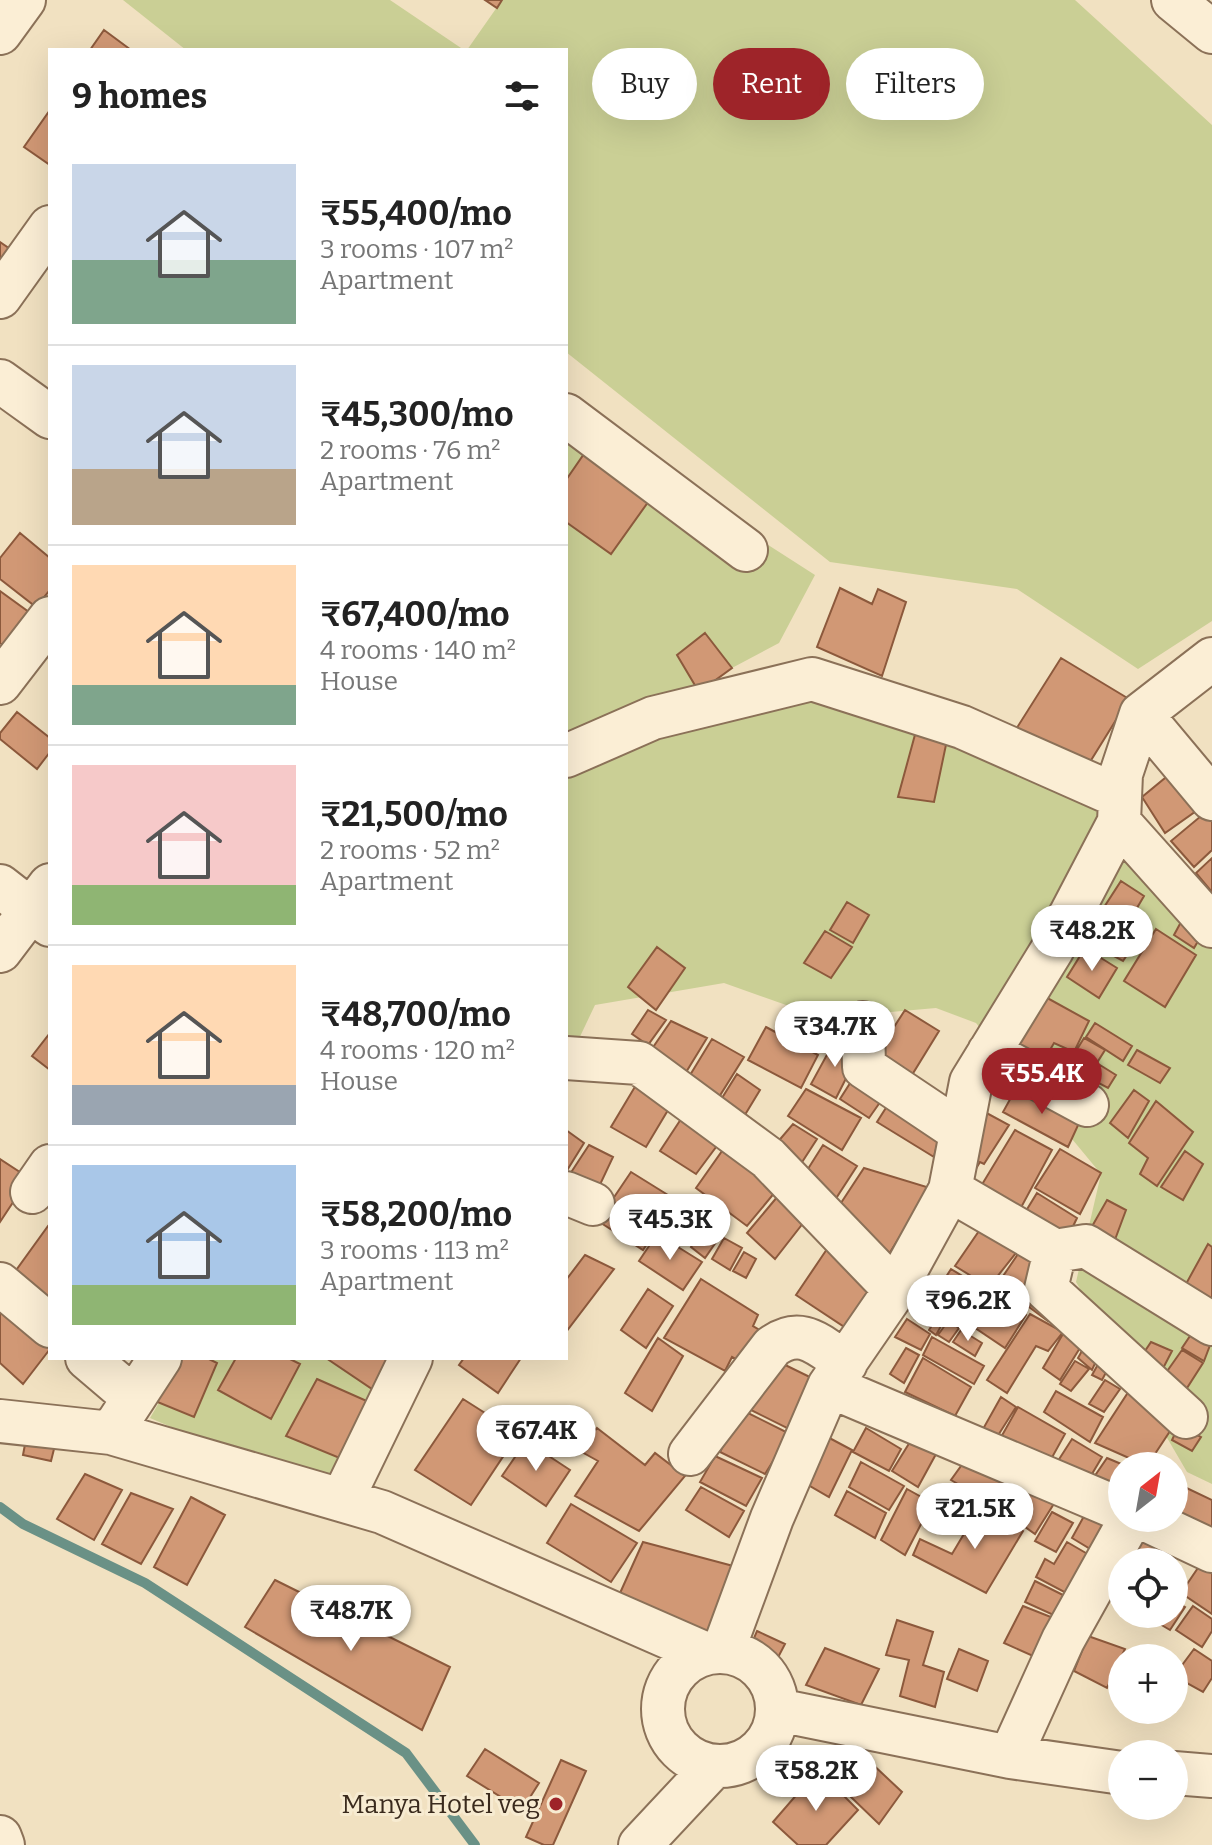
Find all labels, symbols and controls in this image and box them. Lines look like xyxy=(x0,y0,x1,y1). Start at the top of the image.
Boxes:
chip: Buy xyxy=(592,48,697,120)
chip: Rent xyxy=(713,48,830,120)
chip: Filters xyxy=(846,48,984,120)
icon: filters xyxy=(500,74,544,118)
text: 9 homes xyxy=(72,76,207,117)
text: ₹55,400/mo xyxy=(320,193,512,234)
icon: home xyxy=(136,196,232,292)
text: 3 rooms · 107 m² xyxy=(320,234,513,265)
text: Apartment xyxy=(320,265,453,296)
text: ₹45,300/mo xyxy=(320,394,514,435)
icon: home xyxy=(136,397,232,493)
text: 2 rooms · 76 m² xyxy=(320,435,500,466)
text: Apartment xyxy=(320,466,453,497)
text: ₹67,400/mo xyxy=(320,594,510,635)
icon: home xyxy=(136,597,232,693)
text: 4 rooms · 140 m² xyxy=(320,635,516,666)
text: House xyxy=(320,666,398,697)
text: ₹21,500/mo xyxy=(320,794,508,835)
icon: home xyxy=(136,797,232,893)
text: 2 rooms · 52 m² xyxy=(320,835,500,866)
text: Apartment xyxy=(320,866,453,897)
pin: ₹48.2K xyxy=(1027,905,1157,973)
text: ₹48.2K xyxy=(1049,915,1135,946)
text: ₹48,700/mo xyxy=(320,994,511,1035)
icon: home xyxy=(136,997,232,1093)
pin: ₹34.7K xyxy=(770,1001,900,1069)
text: ₹34.7K xyxy=(793,1011,877,1042)
text: 4 rooms · 120 m² xyxy=(320,1035,515,1066)
pin: ₹55.4K xyxy=(977,1048,1107,1116)
text: ₹55.4K xyxy=(1000,1058,1084,1089)
text: House xyxy=(320,1066,398,1097)
text: ₹58,200/mo xyxy=(320,1194,512,1235)
pin: ₹45.3K xyxy=(605,1194,735,1262)
icon: home xyxy=(136,1197,232,1293)
text: ₹45.3K xyxy=(627,1204,713,1235)
text: 3 rooms · 113 m² xyxy=(320,1235,509,1266)
text: Apartment xyxy=(320,1266,453,1297)
pin: ₹96.2K xyxy=(903,1275,1033,1343)
text: ₹96.2K xyxy=(925,1285,1011,1316)
pin: ₹67.4K xyxy=(471,1405,601,1473)
text: ₹67.4K xyxy=(495,1415,577,1446)
north arrow xyxy=(1108,1452,1188,1532)
map controls xyxy=(1108,1452,1188,1820)
pin: ₹21.5K xyxy=(910,1483,1040,1551)
text: ₹21.5K xyxy=(934,1493,1016,1524)
button: locate xyxy=(1108,1548,1188,1628)
pin: ₹48.7K xyxy=(286,1585,416,1653)
text: ₹48.7K xyxy=(309,1595,393,1626)
button: + xyxy=(1108,1644,1188,1724)
button: − xyxy=(1108,1740,1188,1820)
pin: ₹58.2K xyxy=(751,1745,881,1813)
text: ₹58.2K xyxy=(774,1755,858,1786)
place label: Manya Hotel veg xyxy=(342,1789,540,1820)
marker: Manya Hotel veg xyxy=(547,1795,565,1813)

